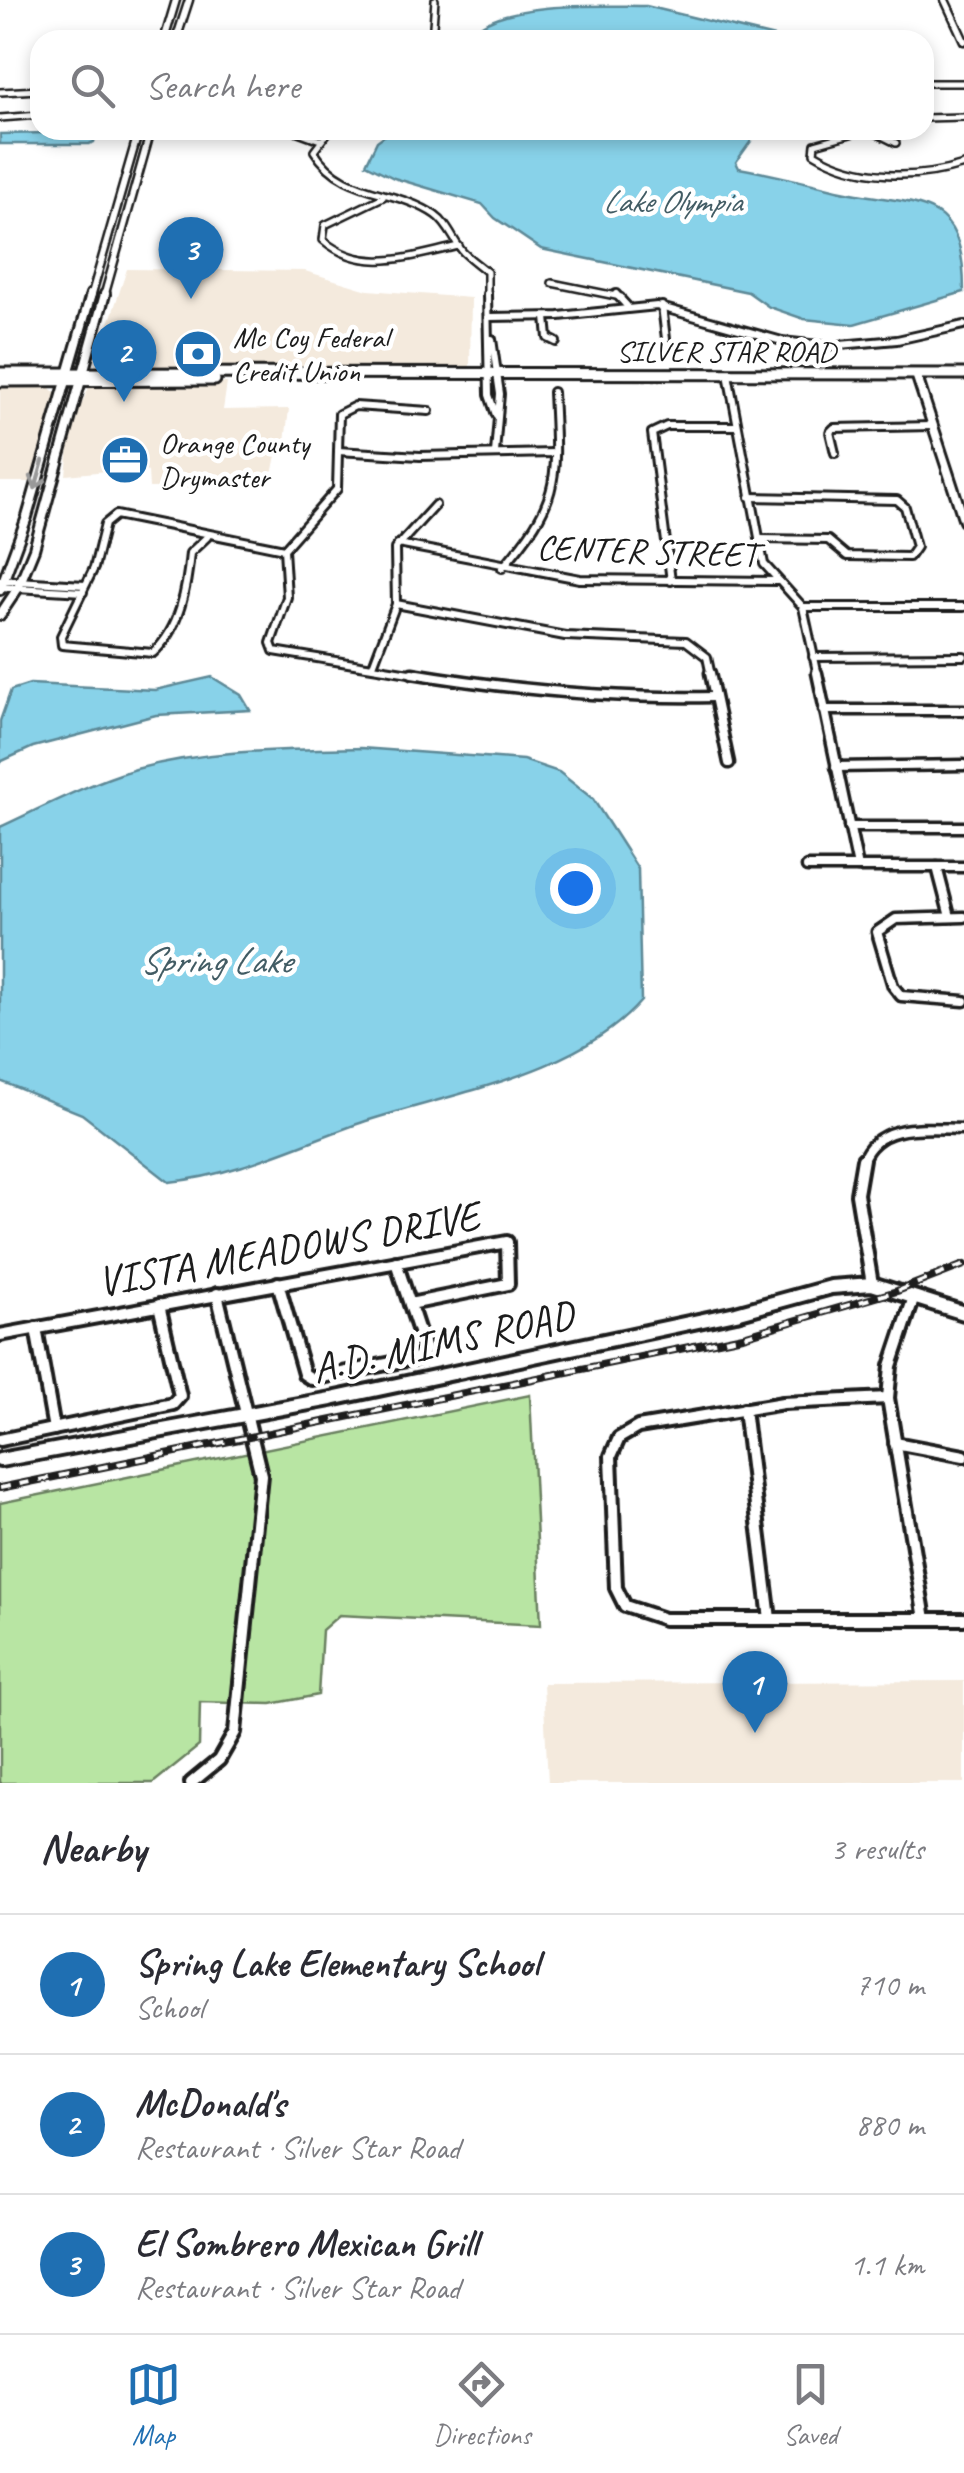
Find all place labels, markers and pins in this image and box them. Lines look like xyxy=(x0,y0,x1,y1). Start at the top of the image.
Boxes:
pin: 3 xyxy=(158,216,224,299)
place label: Mc Coy Federal Credit Union xyxy=(233,318,394,390)
pin: 2 xyxy=(92,320,156,402)
bank icon: Mc Coy Federal Credit Union xyxy=(172,328,224,380)
place label: Orange County Drymaster xyxy=(160,424,312,496)
office icon: Orange County Drymaster xyxy=(99,434,151,486)
pin: 1 xyxy=(722,1650,788,1733)

